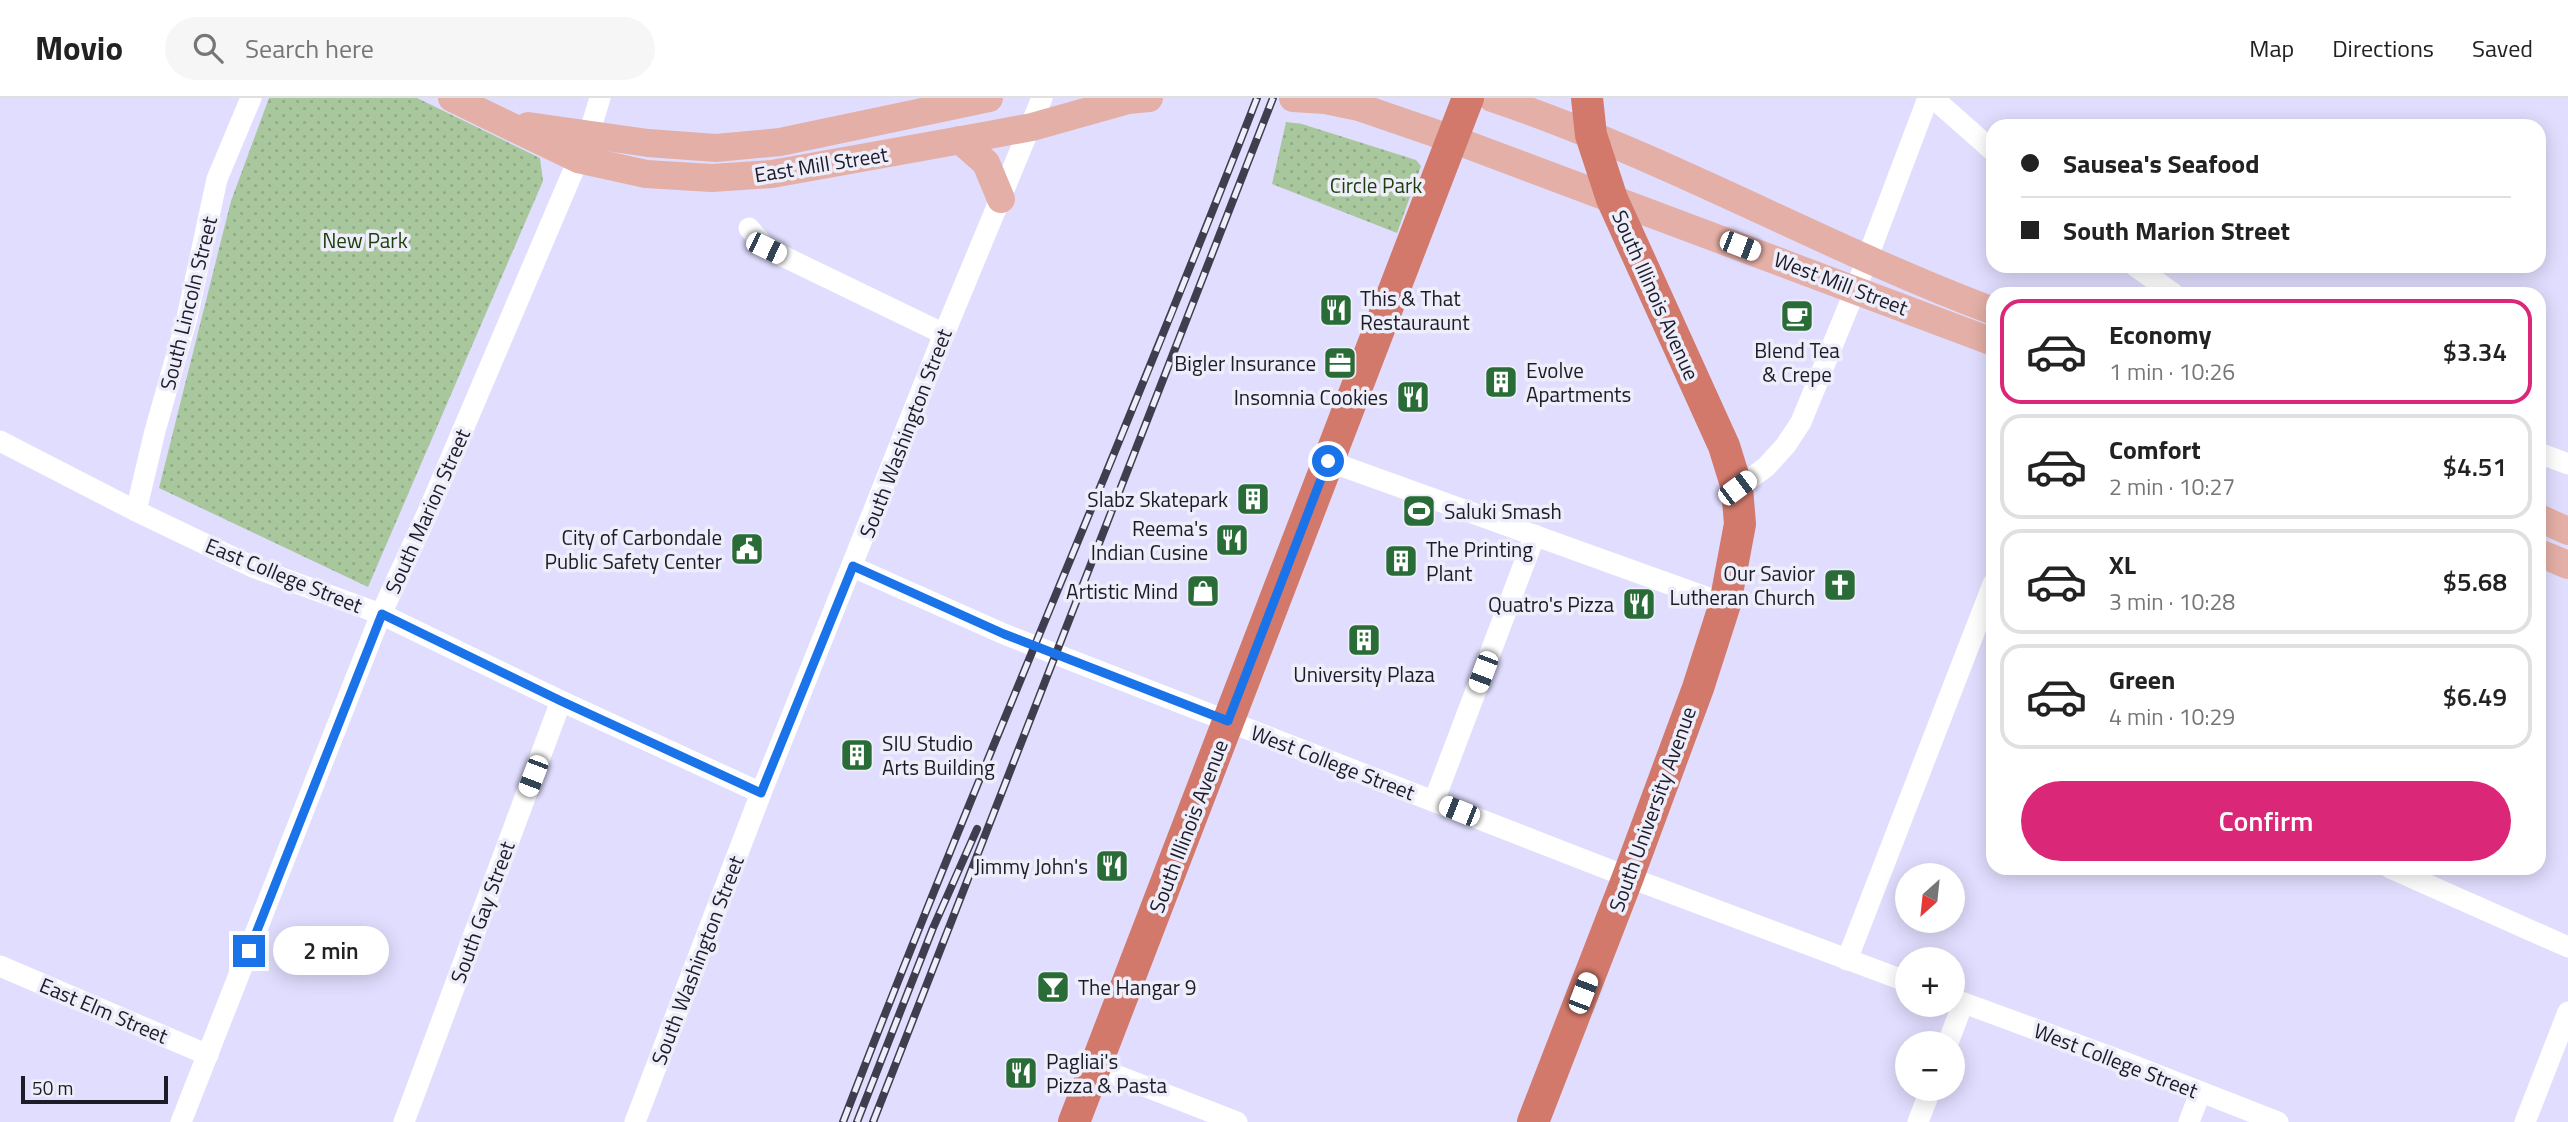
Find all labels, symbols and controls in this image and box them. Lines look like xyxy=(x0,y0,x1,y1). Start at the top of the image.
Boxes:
search box xyxy=(165,17,655,80)
text: Movio xyxy=(35,23,123,73)
icon: search xyxy=(189,29,227,67)
text: Search here xyxy=(245,29,374,68)
text: Map xyxy=(2249,30,2294,66)
text: Directions xyxy=(2332,30,2434,66)
text: Saved xyxy=(2472,30,2533,66)
street label: East Mill Street xyxy=(752,138,891,190)
text: Sausea's Seafood xyxy=(2063,144,2259,183)
park label: Circle Park xyxy=(1330,169,1422,201)
street label: South Illinois Avenue xyxy=(1604,205,1708,385)
text: South Marion Street xyxy=(2063,211,2290,250)
street label: South Lincoln Street xyxy=(151,212,225,393)
park label: New Park xyxy=(322,224,408,256)
car xyxy=(743,229,790,267)
car xyxy=(1717,229,1764,263)
street label: West Mill Street xyxy=(1769,243,1913,323)
place label: This & That Restauraunt xyxy=(1360,282,1470,338)
restaurant icon: This & That Restauraunt xyxy=(1317,291,1355,329)
cafe icon: Blend Tea & Crepe xyxy=(1778,297,1816,335)
text: Economy xyxy=(2109,315,2211,354)
icon: car xyxy=(2025,320,2088,383)
street label: South Washington Street xyxy=(850,323,960,542)
text: $3.34 xyxy=(2443,332,2507,371)
place label: Blend Tea & Crepe xyxy=(1754,334,1840,390)
office icon: Bigler Insurance xyxy=(1321,344,1359,382)
place label: Bigler Insurance xyxy=(1174,347,1316,379)
place label: Evolve Apartments xyxy=(1526,354,1631,410)
text: 1 min · 10:26 xyxy=(2109,354,2235,389)
building icon: Evolve Apartments xyxy=(1482,363,1520,401)
restaurant icon: Insomnia Cookies xyxy=(1394,378,1432,416)
place label: Insomnia Cookies xyxy=(1234,381,1388,413)
street label: South Marion Street xyxy=(376,423,478,599)
text: Comfort xyxy=(2109,430,2201,469)
icon: car xyxy=(2025,435,2088,498)
route start xyxy=(1312,445,1344,477)
text: $4.51 xyxy=(2443,447,2507,486)
car xyxy=(1714,467,1761,509)
text: 2 min · 10:27 xyxy=(2109,469,2235,504)
building icon: Slabz Skatepark xyxy=(1234,480,1272,518)
place label: Slabz Skatepark xyxy=(1087,483,1228,515)
sports icon: Saluki Smash xyxy=(1400,492,1438,530)
place label: Saluki Smash xyxy=(1444,495,1562,527)
place label: Reema's Indian Cusine xyxy=(1091,512,1208,568)
place label: City of Carbondale Public Safety Center xyxy=(545,521,722,577)
restaurant icon: Reema's Indian Cusine xyxy=(1213,521,1251,559)
street label: East College Street xyxy=(201,529,368,621)
public building icon: City of Carbondale Public Safety Center xyxy=(728,530,766,568)
place label: The Printing Plant xyxy=(1426,533,1533,589)
building icon: The Printing Plant xyxy=(1382,542,1420,580)
text: XL xyxy=(2109,545,2136,584)
icon: car xyxy=(2025,550,2088,613)
place label: Our Savior Lutheran Church xyxy=(1670,557,1815,613)
text: $5.68 xyxy=(2443,562,2507,601)
church icon: Our Savior Lutheran Church xyxy=(1821,566,1859,604)
shop icon: Artistic Mind xyxy=(1184,572,1222,610)
place label: Artistic Mind xyxy=(1066,575,1178,607)
text: 3 min · 10:28 xyxy=(2109,584,2235,619)
restaurant icon: Quatro's Pizza xyxy=(1620,585,1658,623)
place label: Quatro's Pizza xyxy=(1488,588,1614,620)
building icon: University Plaza xyxy=(1345,621,1383,659)
car xyxy=(1466,649,1501,695)
place label: University Plaza xyxy=(1293,658,1435,690)
text: Green xyxy=(2109,660,2175,699)
icon: car xyxy=(2025,665,2088,728)
text: $6.49 xyxy=(2443,677,2507,716)
text: 4 min · 10:29 xyxy=(2109,699,2235,734)
street label: South University Avenue xyxy=(1600,702,1704,916)
street label: West College Street xyxy=(1246,716,1420,808)
place label: SIU Studio Arts Building xyxy=(882,727,995,783)
street label: South Illinois Avenue xyxy=(1140,735,1236,917)
building icon: SIU Studio Arts Building xyxy=(838,736,876,774)
car xyxy=(516,753,551,799)
button: Confirm xyxy=(2021,781,2511,861)
car xyxy=(1436,793,1483,829)
street label: South Gay Street xyxy=(441,836,523,988)
restaurant icon: Jimmy John's xyxy=(1093,847,1131,885)
street label: South Washington Street xyxy=(642,850,752,1069)
place label: Jimmy John's xyxy=(974,850,1088,882)
north arrow xyxy=(1895,863,1965,933)
map controls xyxy=(1895,863,1965,1101)
callout: 2 min xyxy=(274,926,389,976)
text: 2 min xyxy=(303,933,359,968)
route end xyxy=(233,935,265,967)
button: + xyxy=(1895,947,1965,1017)
bar icon: The Hangar 9 xyxy=(1034,968,1072,1006)
street label: East Elm Street xyxy=(35,969,174,1052)
car xyxy=(1566,970,1601,1016)
place label: The Hangar 9 xyxy=(1078,971,1196,1003)
street label: West College Street xyxy=(2029,1014,2203,1106)
button: − xyxy=(1895,1031,1965,1101)
place label: Pagliai's Pizza & Pasta xyxy=(1046,1045,1167,1101)
restaurant icon: Pagliai's Pizza & Pasta xyxy=(1002,1054,1040,1092)
scale bar xyxy=(21,1073,168,1105)
text: 50 m xyxy=(32,1073,73,1102)

